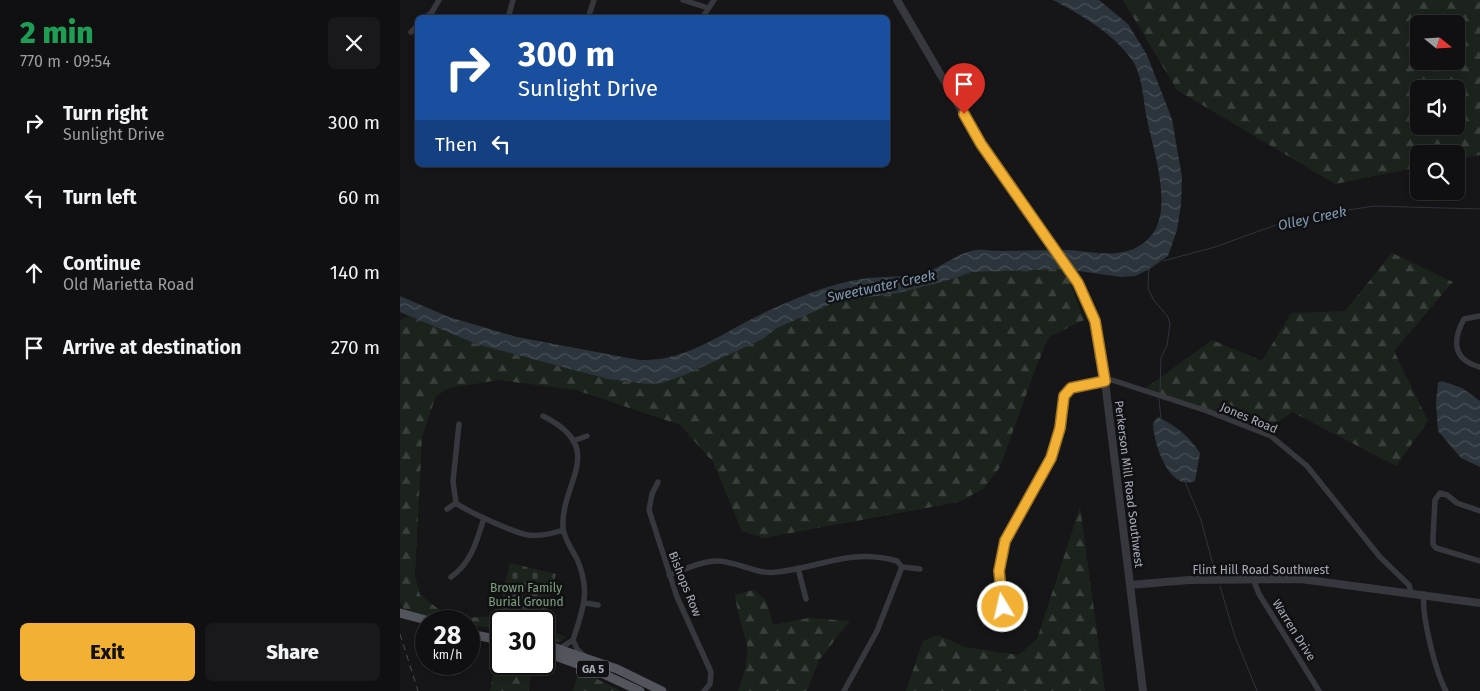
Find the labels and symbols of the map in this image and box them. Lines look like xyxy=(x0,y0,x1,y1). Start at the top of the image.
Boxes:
north arrow xyxy=(1410,15,1465,70)
pin xyxy=(943,63,985,114)
water label: Olley Creek xyxy=(1276,203,1348,234)
water label: Sweetwater Creek xyxy=(824,267,937,306)
street label: Perkerson Mill Road Southwest xyxy=(1112,400,1146,569)
street label: Jones Road xyxy=(1218,400,1280,436)
street label: Bishops Row xyxy=(666,549,705,619)
street label: Flint Hill Road Southwest xyxy=(1193,563,1330,577)
position arrow xyxy=(976,580,1028,632)
park label: Brown Family Burial Ground xyxy=(488,581,564,609)
street label: Warren Drive xyxy=(1270,597,1318,663)
speed limit sign: 30 xyxy=(490,610,555,675)
road number: GA 5 xyxy=(577,661,609,678)

